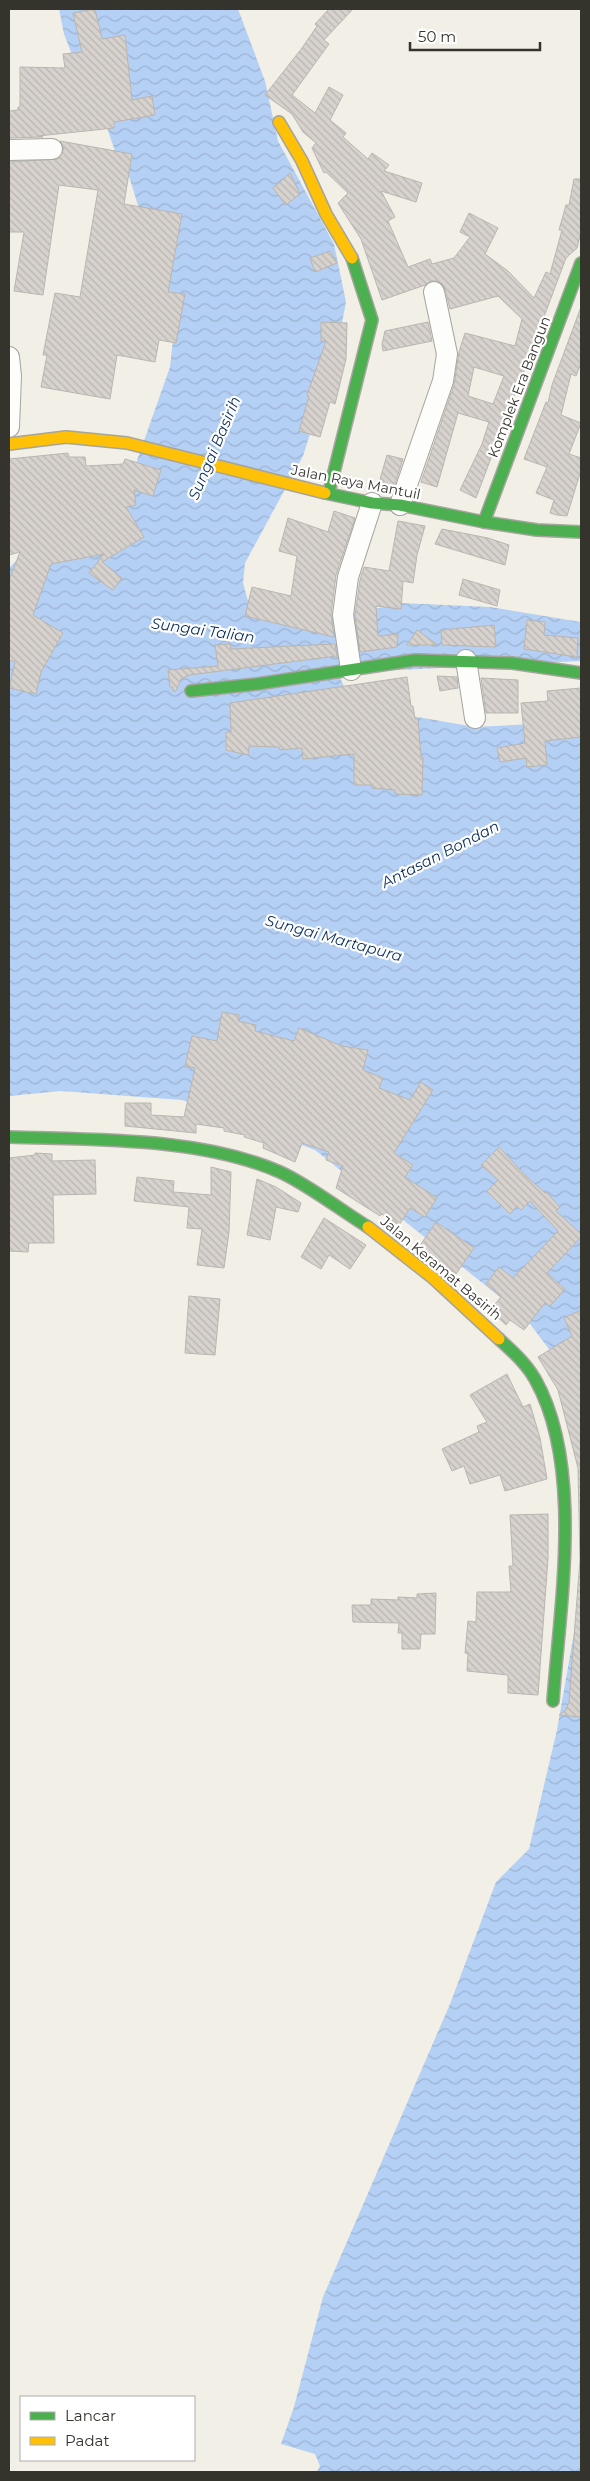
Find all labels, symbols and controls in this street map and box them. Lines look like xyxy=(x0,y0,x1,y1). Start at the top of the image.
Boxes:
scale bar xyxy=(410,20,540,52)
text: 50 m xyxy=(418,27,456,46)
street label: Komplek Era Bangun xyxy=(484,314,554,460)
water label: Sungai Basirih xyxy=(184,393,244,503)
street label: Jalan Raya Mantuil xyxy=(289,460,422,503)
water label: Sungai Talian xyxy=(150,613,256,647)
water label: Antasan Bondan xyxy=(377,816,502,892)
water label: Sungai Martapura xyxy=(264,911,404,965)
street label: Jalan Keramat Basirih xyxy=(376,1211,505,1324)
legend xyxy=(20,2396,195,2461)
text: Lancar xyxy=(65,2406,116,2425)
text: Padat xyxy=(65,2431,110,2450)

